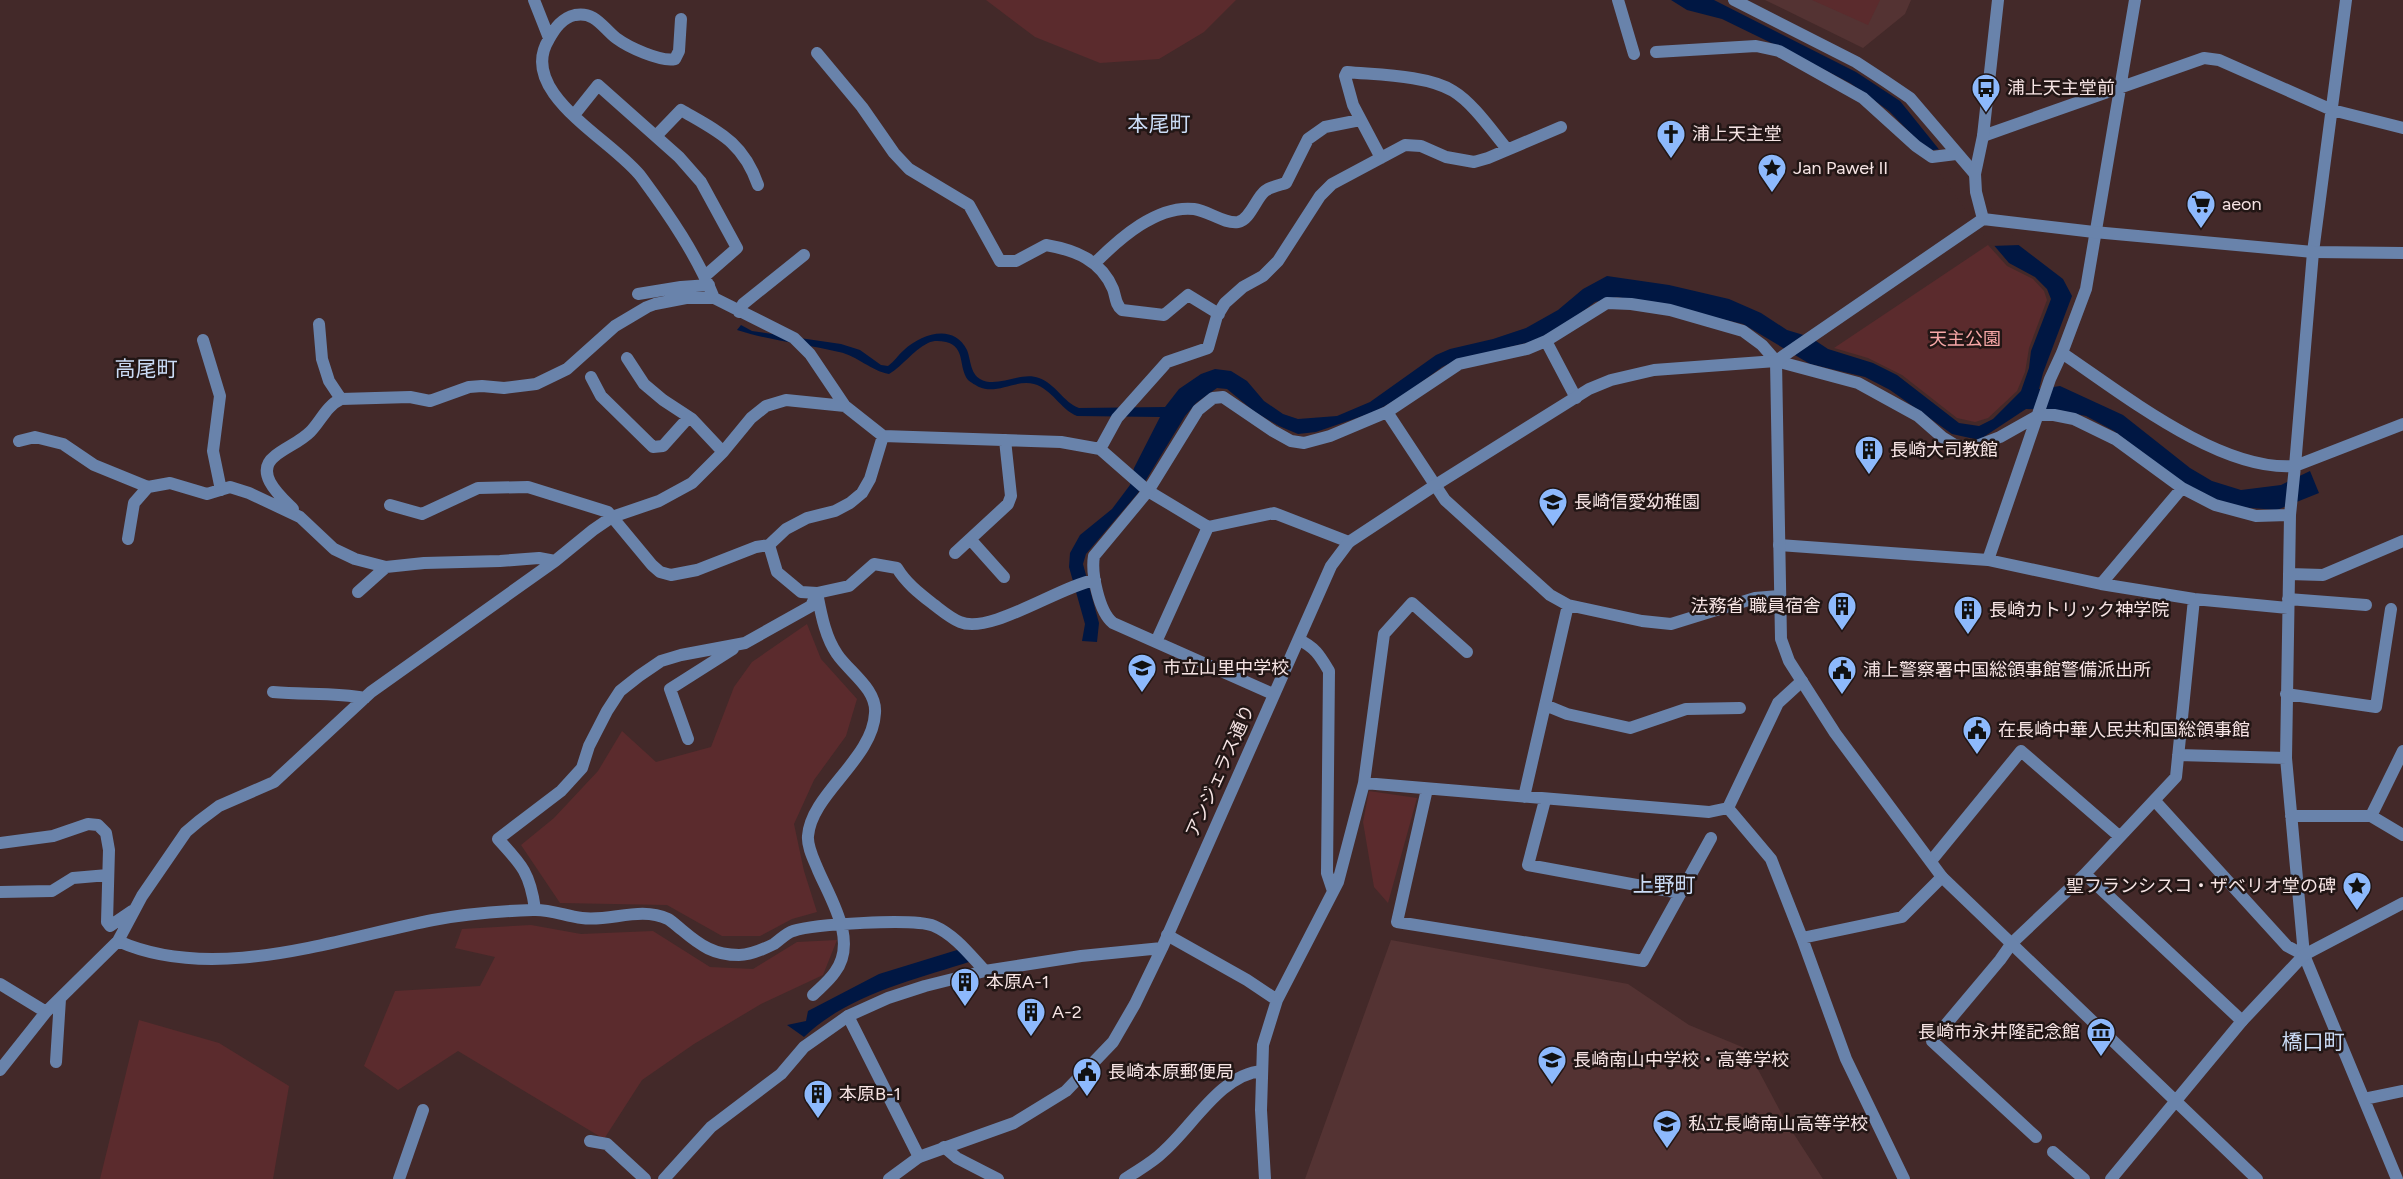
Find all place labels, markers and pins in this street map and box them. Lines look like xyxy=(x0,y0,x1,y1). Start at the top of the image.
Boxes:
bus stop icon: 浦上天主堂前 xyxy=(1970,72,2002,114)
place label: 浦上天主堂前 xyxy=(2007,77,2115,99)
church icon: 浦上天主堂 xyxy=(1655,118,1687,160)
place label: 浦上天主堂 xyxy=(1692,123,1782,145)
place icon: Jan Paweł II xyxy=(1756,152,1788,194)
place label: Jan Paweł II xyxy=(1793,157,1888,179)
supermarket icon: aeon xyxy=(2185,188,2217,230)
place label: aeon xyxy=(2222,193,2262,215)
building icon: 長崎大司教館 xyxy=(1853,434,1885,476)
place label: 長崎大司教館 xyxy=(1890,439,1998,461)
school or university icon: 長崎信愛幼稚園 xyxy=(1537,486,1569,528)
place label: 長崎信愛幼稚園 xyxy=(1574,491,1700,513)
building icon: 法務省 職員宿舎 xyxy=(1826,590,1858,632)
building icon: 長崎カトリック神学院 xyxy=(1952,594,1984,636)
place label: 法務省 職員宿舎 xyxy=(1691,595,1821,617)
place label: 長崎カトリック神学院 xyxy=(1989,599,2169,621)
school or university icon: 市立山里中学校 xyxy=(1126,652,1158,694)
public building icon: 浦上警察署中国総領事館警備派出所 xyxy=(1826,654,1858,696)
place label: 市立山里中学校 xyxy=(1163,657,1289,679)
place label: 浦上警察署中国総領事館警備派出所 xyxy=(1863,659,2151,681)
public building icon: 在長崎中華人民共和国総領事館 xyxy=(1961,714,1993,756)
place label: 在長崎中華人民共和国総領事館 xyxy=(1998,719,2250,741)
place icon: 聖フランシスコ・ザベリオ堂の碑 xyxy=(2341,870,2373,912)
place label: 聖フランシスコ・ザベリオ堂の碑 xyxy=(2066,875,2336,897)
building icon: 本原A-1 xyxy=(949,966,981,1008)
place label: 本原A-1 xyxy=(986,971,1049,993)
building icon: A-2 xyxy=(1015,996,1047,1038)
place label: A-2 xyxy=(1052,1001,1082,1023)
museum icon: 長崎市永井隆記念館 xyxy=(2085,1016,2117,1058)
place label: 長崎市永井隆記念館 xyxy=(1918,1021,2080,1043)
school or university icon: 長崎南山中学校・高等学校 xyxy=(1536,1044,1568,1086)
place label: 長崎南山中学校・高等学校 xyxy=(1573,1049,1789,1071)
public building icon: 長崎本原郵便局 xyxy=(1071,1056,1103,1098)
place label: 長崎本原郵便局 xyxy=(1108,1061,1234,1083)
building icon: 本原B-1 xyxy=(802,1078,834,1120)
place label: 本原B-1 xyxy=(839,1083,901,1105)
school or university icon: 私立長崎南山高等学校 xyxy=(1651,1108,1683,1150)
place label: 私立長崎南山高等学校 xyxy=(1688,1113,1868,1135)

